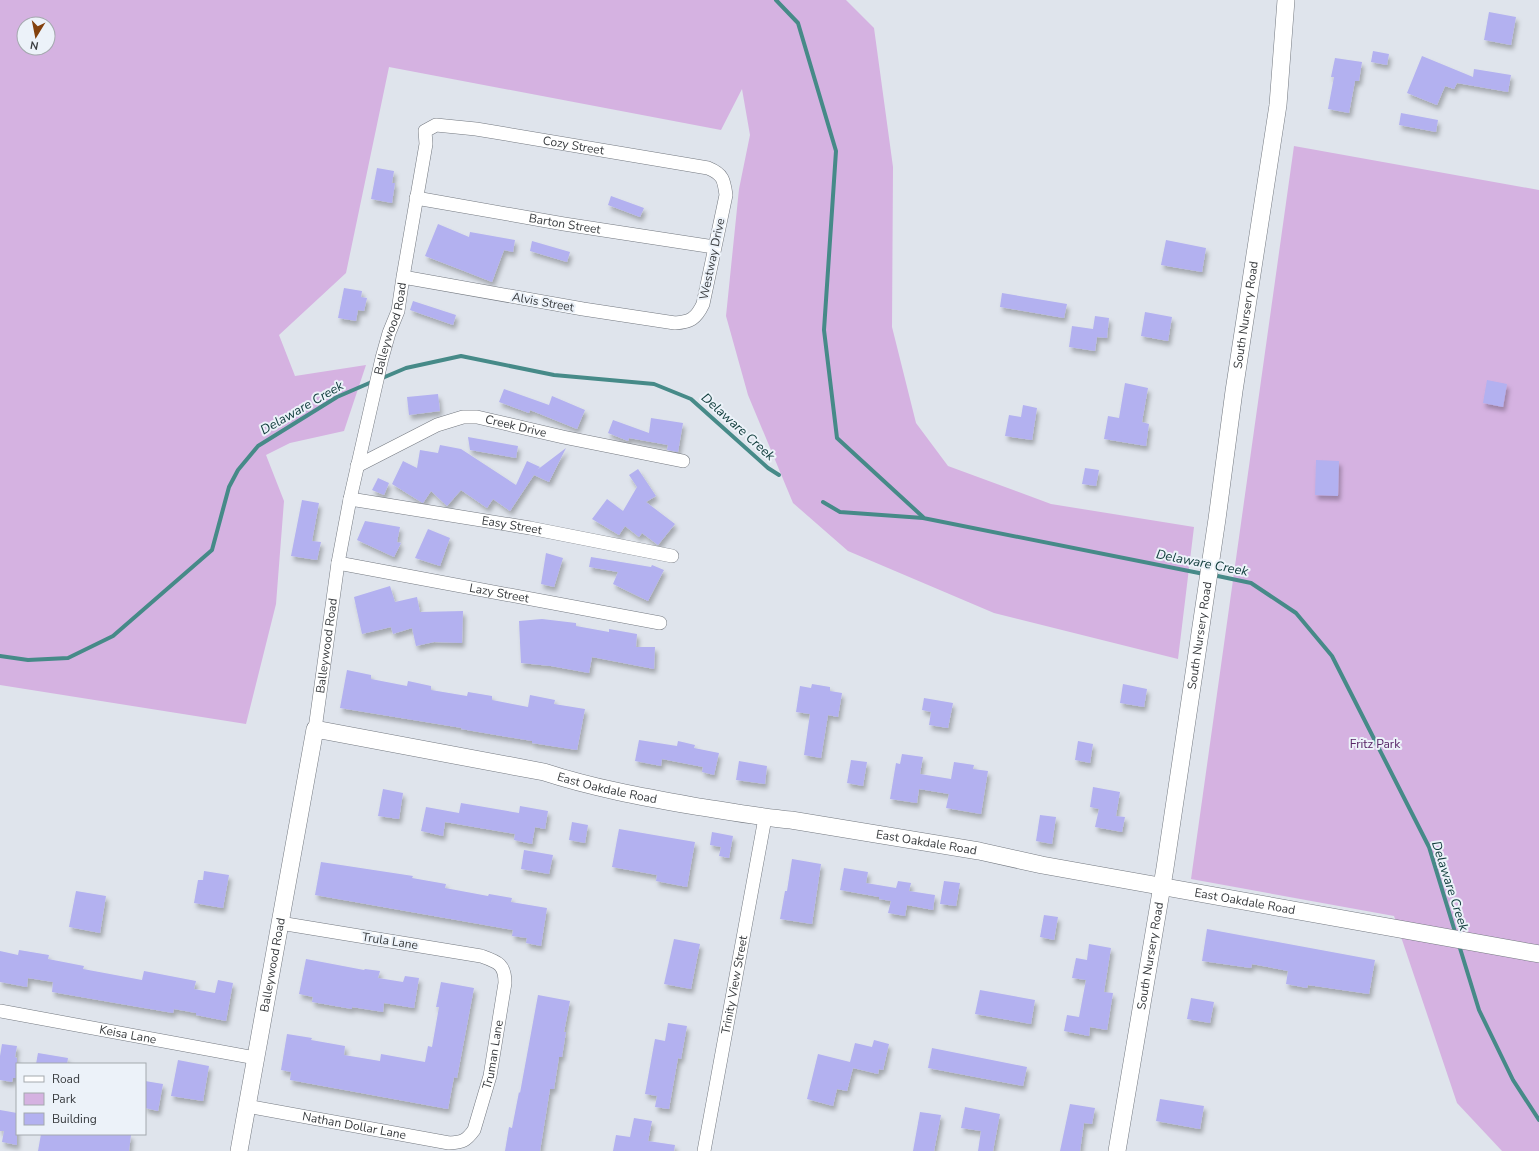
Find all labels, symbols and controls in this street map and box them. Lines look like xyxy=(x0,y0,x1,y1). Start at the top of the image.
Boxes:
north arrow xyxy=(16,16,56,56)
text: N xyxy=(29,37,40,53)
street label: Cozy Street xyxy=(542,132,606,159)
street label: Barton Street xyxy=(528,210,603,238)
street label: Westway Drive xyxy=(696,217,728,301)
street label: South Nursery Road xyxy=(1230,260,1262,370)
street label: Balleywood Road xyxy=(370,281,410,376)
street label: Alvis Street xyxy=(511,289,576,315)
water label: Delaware Creek xyxy=(257,377,347,439)
water label: Delaware Creek xyxy=(697,389,779,465)
street label: Creek Drive xyxy=(484,411,548,441)
street label: Easy Street xyxy=(481,512,544,538)
water label: Delaware Creek xyxy=(1154,545,1250,581)
street label: Lazy Street xyxy=(468,580,531,607)
street label: South Nursery Road xyxy=(1184,581,1216,691)
street label: Balleywood Road xyxy=(312,597,341,694)
park label: Fritz Park xyxy=(1350,736,1401,752)
street label: East Oakdale Road xyxy=(555,769,658,807)
street label: East Oakdale Road xyxy=(875,826,978,859)
water label: Delaware Creek xyxy=(1427,839,1473,934)
street label: East Oakdale Road xyxy=(1193,884,1297,918)
street label: South Nursery Road xyxy=(1133,901,1167,1011)
street label: Balleywood Road xyxy=(256,916,289,1014)
street label: Trula Lane xyxy=(361,929,419,953)
street label: Trinity View Street xyxy=(718,933,751,1035)
street label: Truman Lane xyxy=(479,1019,507,1091)
street label: Keisa Lane xyxy=(98,1021,158,1048)
legend xyxy=(16,1063,146,1135)
text: Road xyxy=(52,1071,80,1087)
text: Park xyxy=(52,1091,77,1107)
street label: Nathan Dollar Lane xyxy=(301,1108,407,1143)
text: Building xyxy=(52,1111,97,1127)

